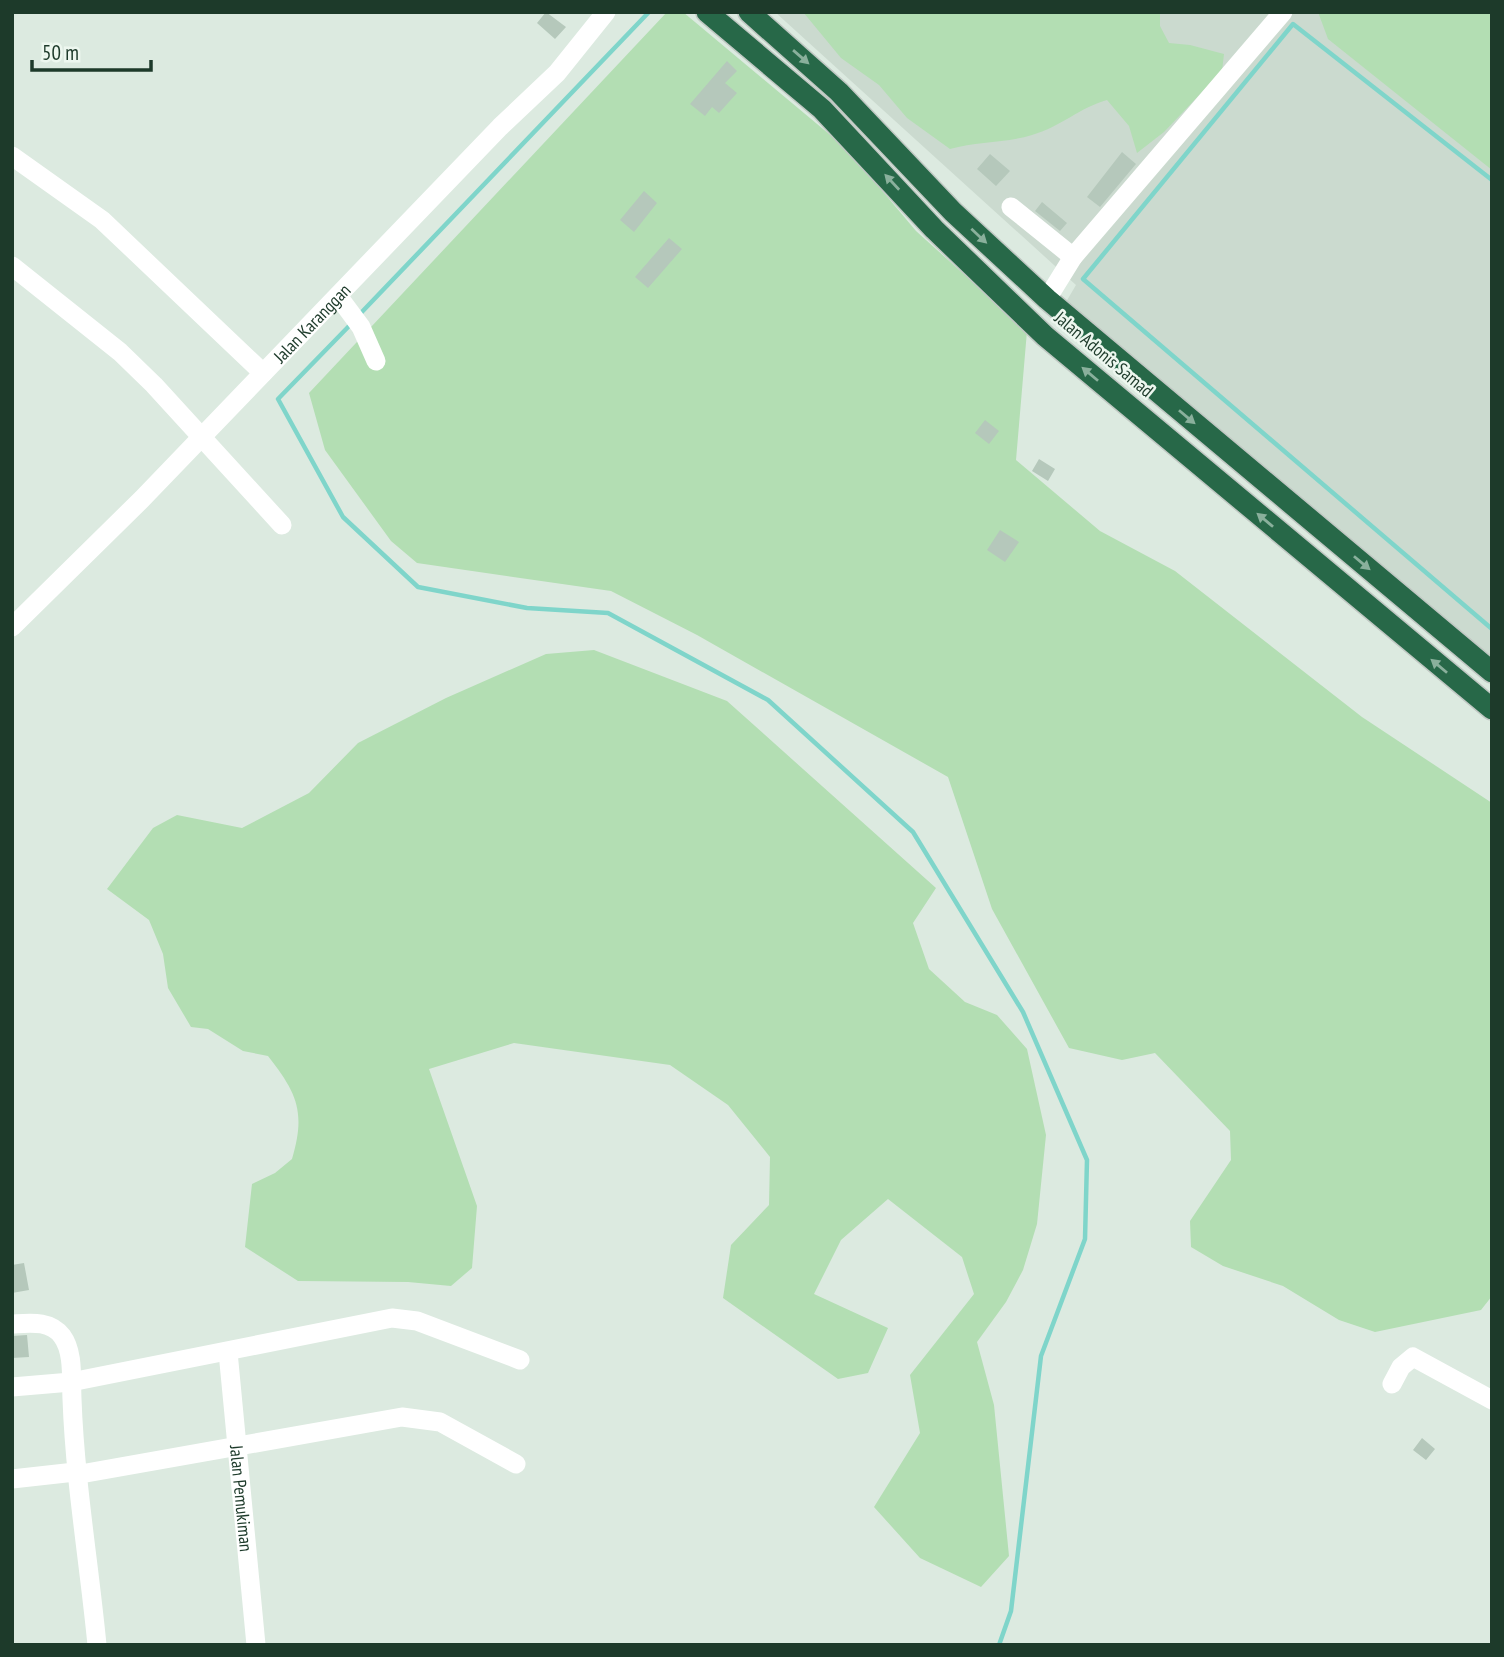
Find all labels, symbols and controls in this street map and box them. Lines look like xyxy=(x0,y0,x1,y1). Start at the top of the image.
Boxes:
scale bar xyxy=(32,28,150,72)
text: 50 m xyxy=(42,39,79,66)
one-way arrow xyxy=(792,49,809,65)
one-way arrow xyxy=(884,174,900,191)
one-way arrow xyxy=(970,227,987,243)
street label: Jalan Karanggan xyxy=(268,278,355,368)
street label: Jalan Adonis Samad xyxy=(1049,305,1158,402)
one-way arrow xyxy=(1082,366,1100,381)
one-way arrow xyxy=(1179,409,1196,424)
one-way arrow xyxy=(1256,512,1274,527)
one-way arrow xyxy=(1353,555,1370,570)
one-way arrow xyxy=(1431,658,1449,673)
street label: Jalan Pemukiman xyxy=(225,1443,259,1553)

